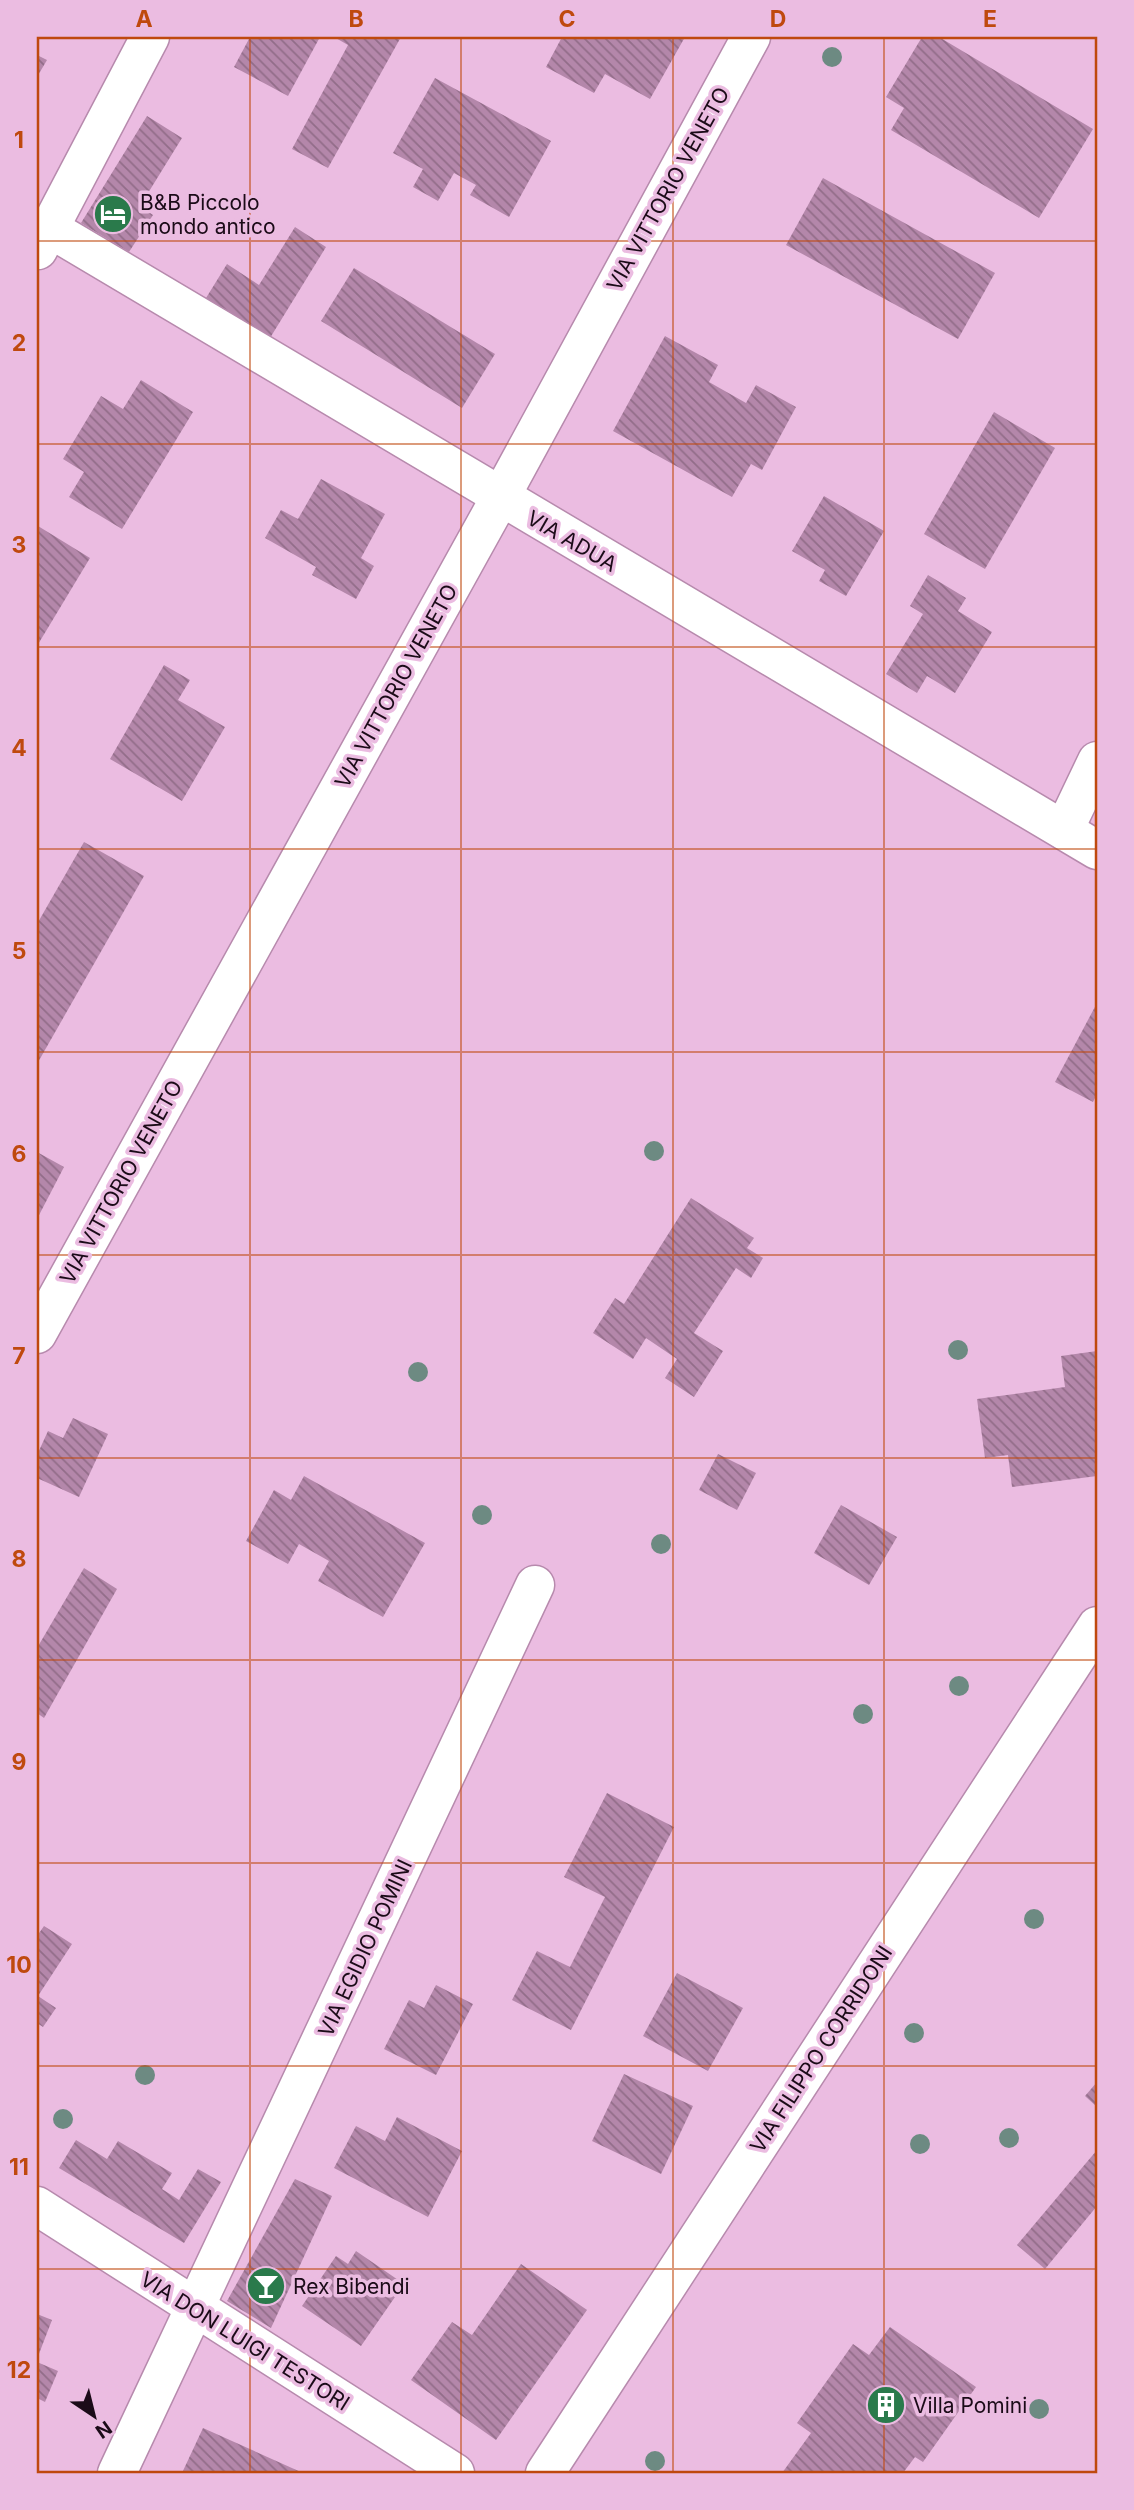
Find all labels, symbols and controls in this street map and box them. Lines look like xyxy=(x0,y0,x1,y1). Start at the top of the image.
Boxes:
text: A xyxy=(135,5,153,33)
text: B xyxy=(348,5,364,33)
text: C xyxy=(558,5,576,33)
text: D xyxy=(770,5,786,33)
text: E xyxy=(983,5,997,33)
street label: VIA VITTORIO VENETO xyxy=(602,83,734,295)
text: 1 xyxy=(14,126,24,154)
place label: B&B Piccolo mondo antico xyxy=(140,190,276,239)
hotel icon: B&B Piccolo mondo antico xyxy=(92,193,134,235)
text: 2 xyxy=(12,329,26,357)
street label: VIA ADUA xyxy=(523,505,621,577)
text: 3 xyxy=(12,531,26,559)
street label: VIA VITTORIO VENETO xyxy=(330,580,462,792)
text: 4 xyxy=(11,734,27,762)
text: 5 xyxy=(12,937,26,965)
street label: VIA VITTORIO VENETO xyxy=(55,1076,187,1288)
text: 6 xyxy=(12,1140,26,1168)
text: 7 xyxy=(12,1342,26,1370)
text: 8 xyxy=(12,1545,26,1573)
text: 9 xyxy=(12,1748,26,1776)
street label: VIA EGIDIO POMINI xyxy=(313,1855,417,2041)
street label: VIA FILIPPO CORRIDONI xyxy=(745,1941,897,2157)
text: 10 xyxy=(6,1951,32,1979)
text: 11 xyxy=(9,2153,29,2181)
bar icon: Rex Bibendi xyxy=(245,2265,287,2307)
street label: VIA DON LUIGI TESTORI xyxy=(136,2266,354,2416)
place label: Rex Bibendi xyxy=(293,2274,410,2299)
text: 12 xyxy=(7,2356,31,2384)
north arrow xyxy=(60,2380,130,2450)
building icon: Villa Pomini xyxy=(865,2384,907,2426)
place label: Villa Pomini xyxy=(913,2393,1027,2418)
text: N xyxy=(91,2416,116,2443)

